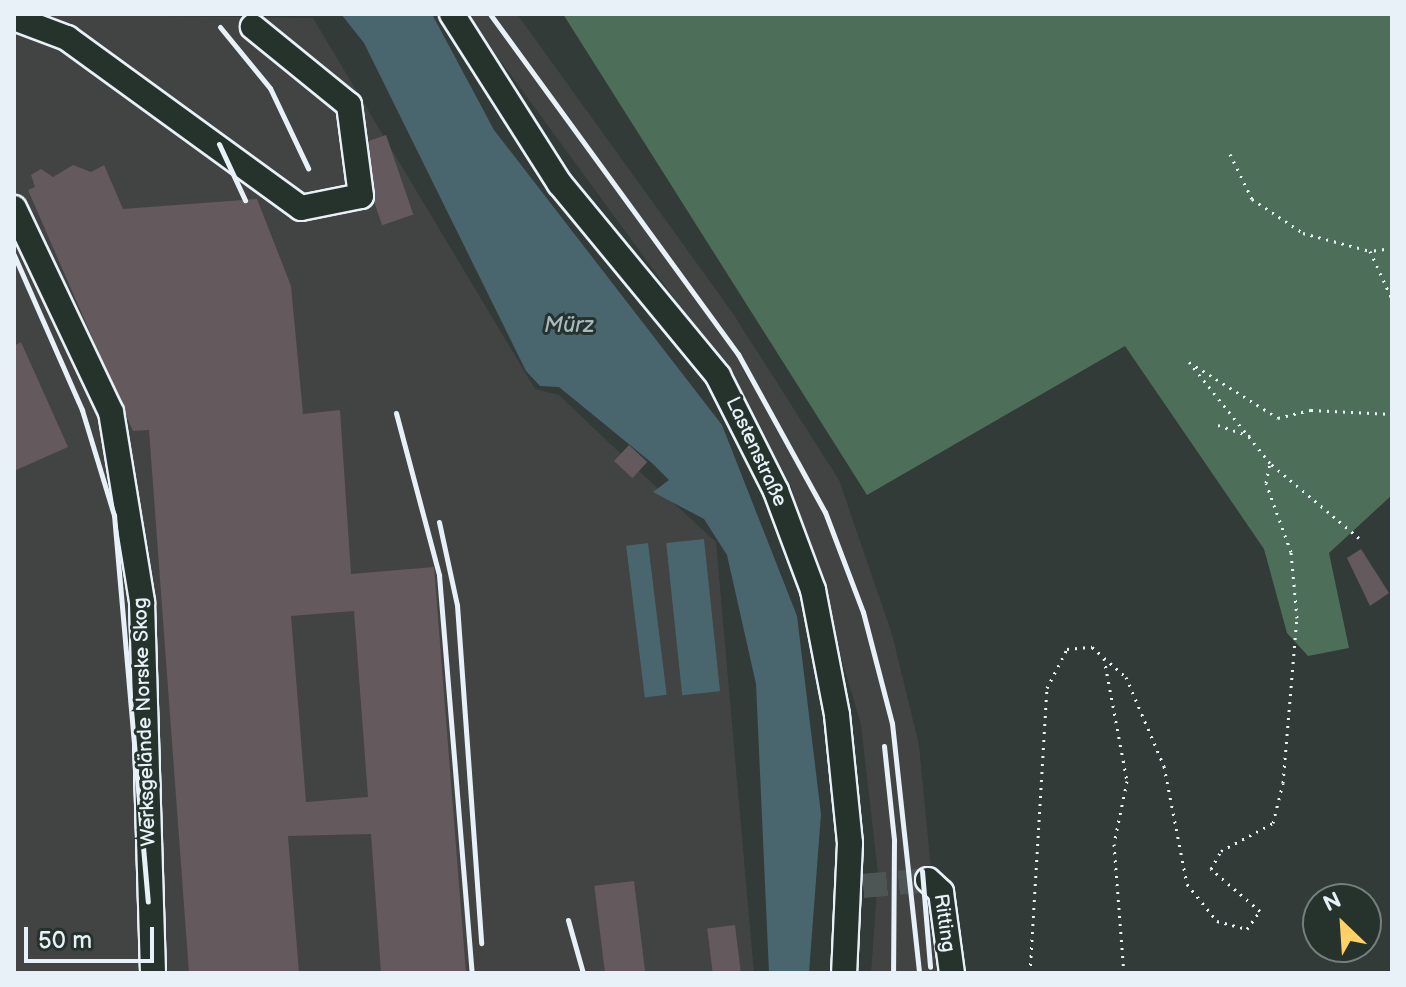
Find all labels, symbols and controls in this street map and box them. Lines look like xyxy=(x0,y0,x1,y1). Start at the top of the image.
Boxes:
water label: Mürz xyxy=(544,313,594,339)
street label: Lastenstraße xyxy=(720,393,792,511)
street label: Werksgelände Norske Skog xyxy=(129,597,161,847)
north arrow xyxy=(1302,883,1382,963)
text: N xyxy=(1319,887,1346,918)
street label: Ritting xyxy=(928,892,960,954)
scale bar xyxy=(28,911,158,961)
text: 50 m xyxy=(38,926,92,955)

